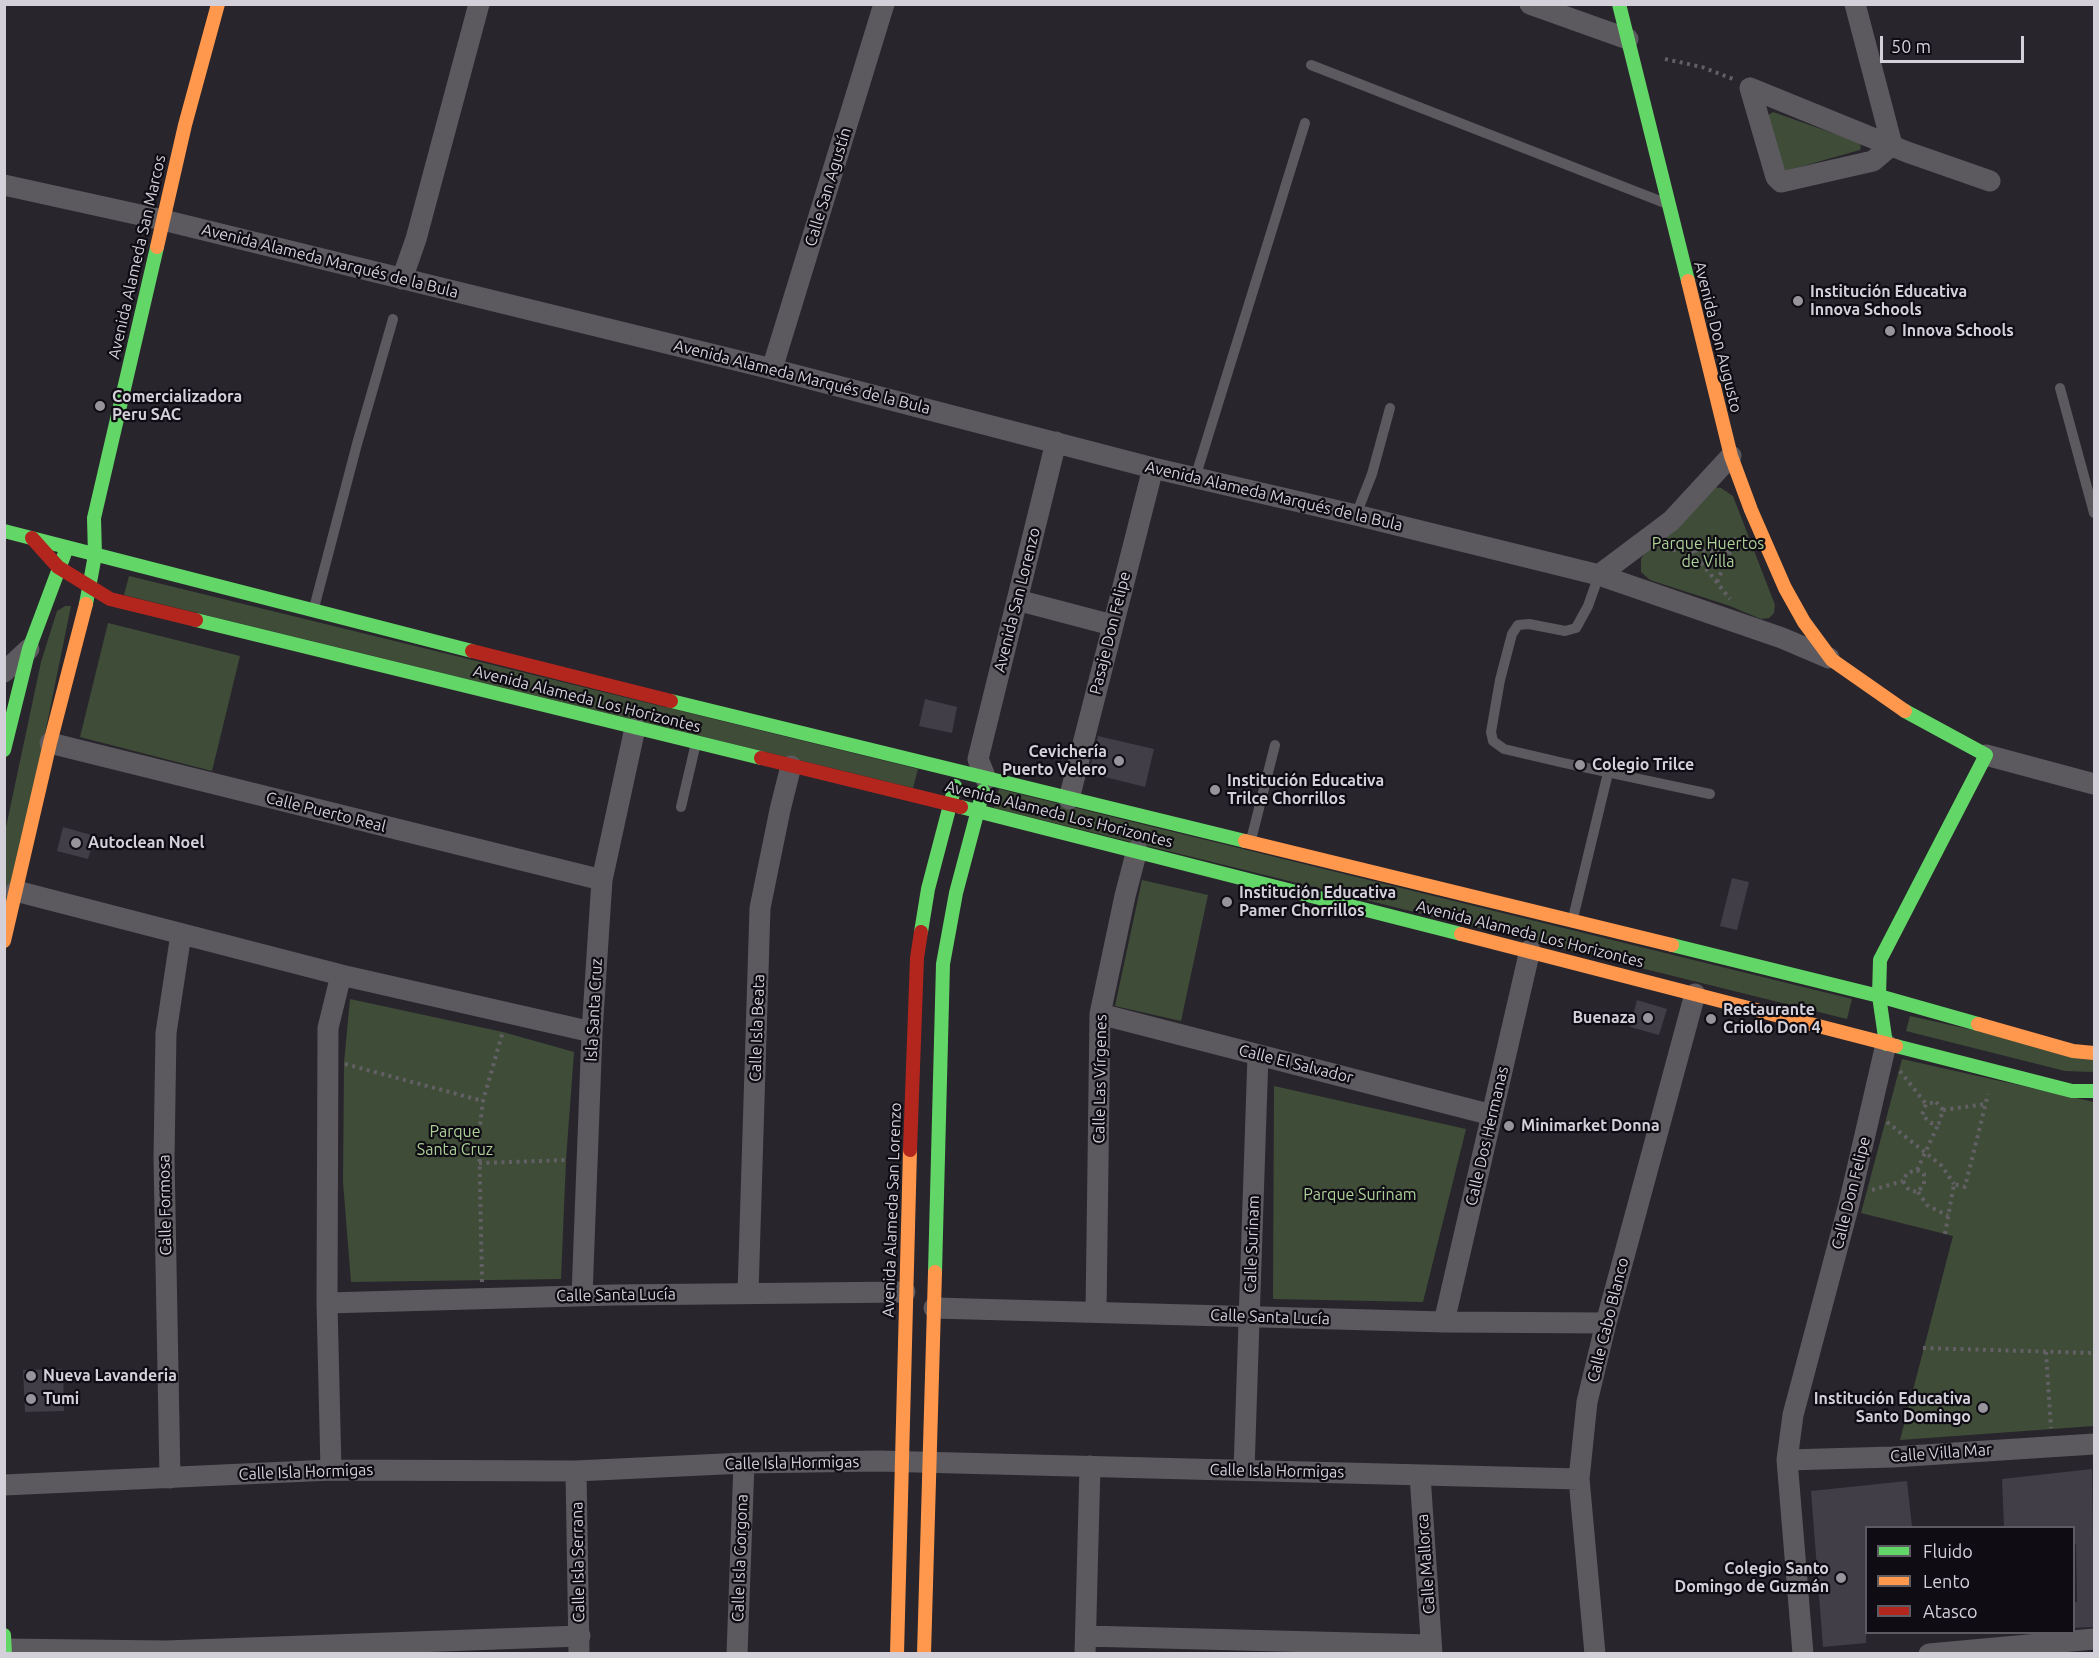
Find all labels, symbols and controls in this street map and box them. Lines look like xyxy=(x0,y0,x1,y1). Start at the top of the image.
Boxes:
scale bar xyxy=(1883,24,2027,62)
text: 50 m xyxy=(1891,36,1931,56)
street label: Calle San Agustín xyxy=(801,125,855,249)
street label: Avenida Alameda San Marcos xyxy=(104,153,170,361)
street label: Avenida Alameda Marqués de la Bula xyxy=(200,220,460,302)
street label: Avenida Don Augusto xyxy=(1690,259,1746,415)
place label: Institución Educativa Innova Schools xyxy=(1810,282,1967,320)
marker: Institución Educativa Innova Schools xyxy=(1791,294,1805,308)
place label: Innova Schools xyxy=(1902,321,2014,341)
marker: Innova Schools xyxy=(1883,324,1897,338)
street label: Avenida Alameda Marqués de la Bula xyxy=(672,336,932,418)
place label: Comercializadora Peru SAC xyxy=(112,387,242,425)
marker: Comercializadora Peru SAC xyxy=(93,399,107,413)
street label: Avenida Alameda Marqués de la Bula xyxy=(1143,457,1405,535)
street label: Avenida San Lorenzo xyxy=(990,526,1044,674)
park label: Parque Huertos de Villa xyxy=(1652,534,1764,572)
street label: Pasaje Don Felipe xyxy=(1085,569,1135,697)
street label: Avenida Alameda Los Horizontes xyxy=(471,661,703,737)
place label: Cevichería Puerto Velero xyxy=(1002,742,1107,780)
marker: Cevichería Puerto Velero xyxy=(1112,754,1126,768)
place label: Colegio Trilce xyxy=(1592,755,1694,775)
marker: Colegio Trilce xyxy=(1573,758,1587,772)
place label: Institución Educativa Trilce Chorrillos xyxy=(1227,771,1384,809)
street label: Avenida Alameda Los Horizontes xyxy=(943,776,1175,852)
marker: Institución Educativa Trilce Chorrillos xyxy=(1208,783,1222,797)
street label: Calle Puerto Real xyxy=(264,788,388,836)
place label: Autoclean Noel xyxy=(88,833,204,853)
marker: Autoclean Noel xyxy=(69,836,83,850)
place label: Institución Educativa Pamer Chorrillos xyxy=(1239,883,1396,921)
marker: Institución Educativa Pamer Chorrillos xyxy=(1220,895,1234,909)
street label: Avenida Alameda Los Horizontes xyxy=(1414,896,1646,972)
street label: Isla Santa Cruz xyxy=(582,958,606,1062)
street label: Calle Isla Beata xyxy=(746,974,768,1082)
place label: Restaurante Criollo Don 4 xyxy=(1723,1000,1820,1038)
place label: Buenaza xyxy=(1572,1008,1636,1028)
marker: Buenaza xyxy=(1641,1011,1655,1025)
marker: Restaurante Criollo Don 4 xyxy=(1704,1012,1718,1026)
street label: Calle Las Vírgenes xyxy=(1089,1014,1111,1144)
street label: Calle El Salvador xyxy=(1237,1040,1355,1088)
street label: Calle Dos Hermanas xyxy=(1462,1064,1512,1208)
street label: Avenida Alameda San Lorenzo xyxy=(879,1102,905,1318)
place label: Minimarket Donna xyxy=(1521,1116,1660,1136)
marker: Minimarket Donna xyxy=(1502,1119,1516,1133)
park label: Parque Santa Cruz xyxy=(417,1122,493,1160)
street label: Calle Don Felipe xyxy=(1828,1134,1874,1252)
street label: Calle Formosa xyxy=(155,1154,175,1256)
park label: Parque Surinam xyxy=(1303,1185,1417,1205)
street label: Calle Surinam xyxy=(1241,1195,1263,1293)
street label: Calle Cabo Blanco xyxy=(1583,1256,1633,1384)
street label: Calle Santa Lucía xyxy=(556,1284,676,1306)
street label: Calle Santa Lucía xyxy=(1210,1305,1330,1329)
place label: Nueva Lavanderia xyxy=(43,1366,177,1386)
marker: Nueva Lavanderia xyxy=(24,1369,38,1383)
place label: Tumi xyxy=(43,1389,79,1409)
place label: Institución Educativa Santo Domingo xyxy=(1814,1389,1971,1427)
marker: Tumi xyxy=(24,1392,38,1406)
marker: Institución Educativa Santo Domingo xyxy=(1976,1401,1990,1415)
street label: Calle Villa Mar xyxy=(1889,1440,1993,1466)
street label: Calle Isla Hormigas xyxy=(724,1452,860,1474)
street label: Calle Isla Hormigas xyxy=(238,1460,374,1484)
street label: Calle Isla Hormigas xyxy=(1209,1460,1345,1482)
street label: Calle Isla Gorgona xyxy=(728,1494,752,1622)
street label: Calle Isla Serrana xyxy=(567,1501,589,1623)
street label: Calle Mallorca xyxy=(1413,1513,1439,1615)
legend xyxy=(1865,1526,2075,1634)
text: Fluido xyxy=(1923,1541,1973,1561)
place label: Colegio Santo Domingo de Guzmán xyxy=(1675,1559,1829,1597)
marker: Colegio Santo Domingo de Guzmán xyxy=(1834,1571,1848,1585)
text: Lento xyxy=(1923,1571,1970,1591)
text: Atasco xyxy=(1923,1601,1978,1621)

